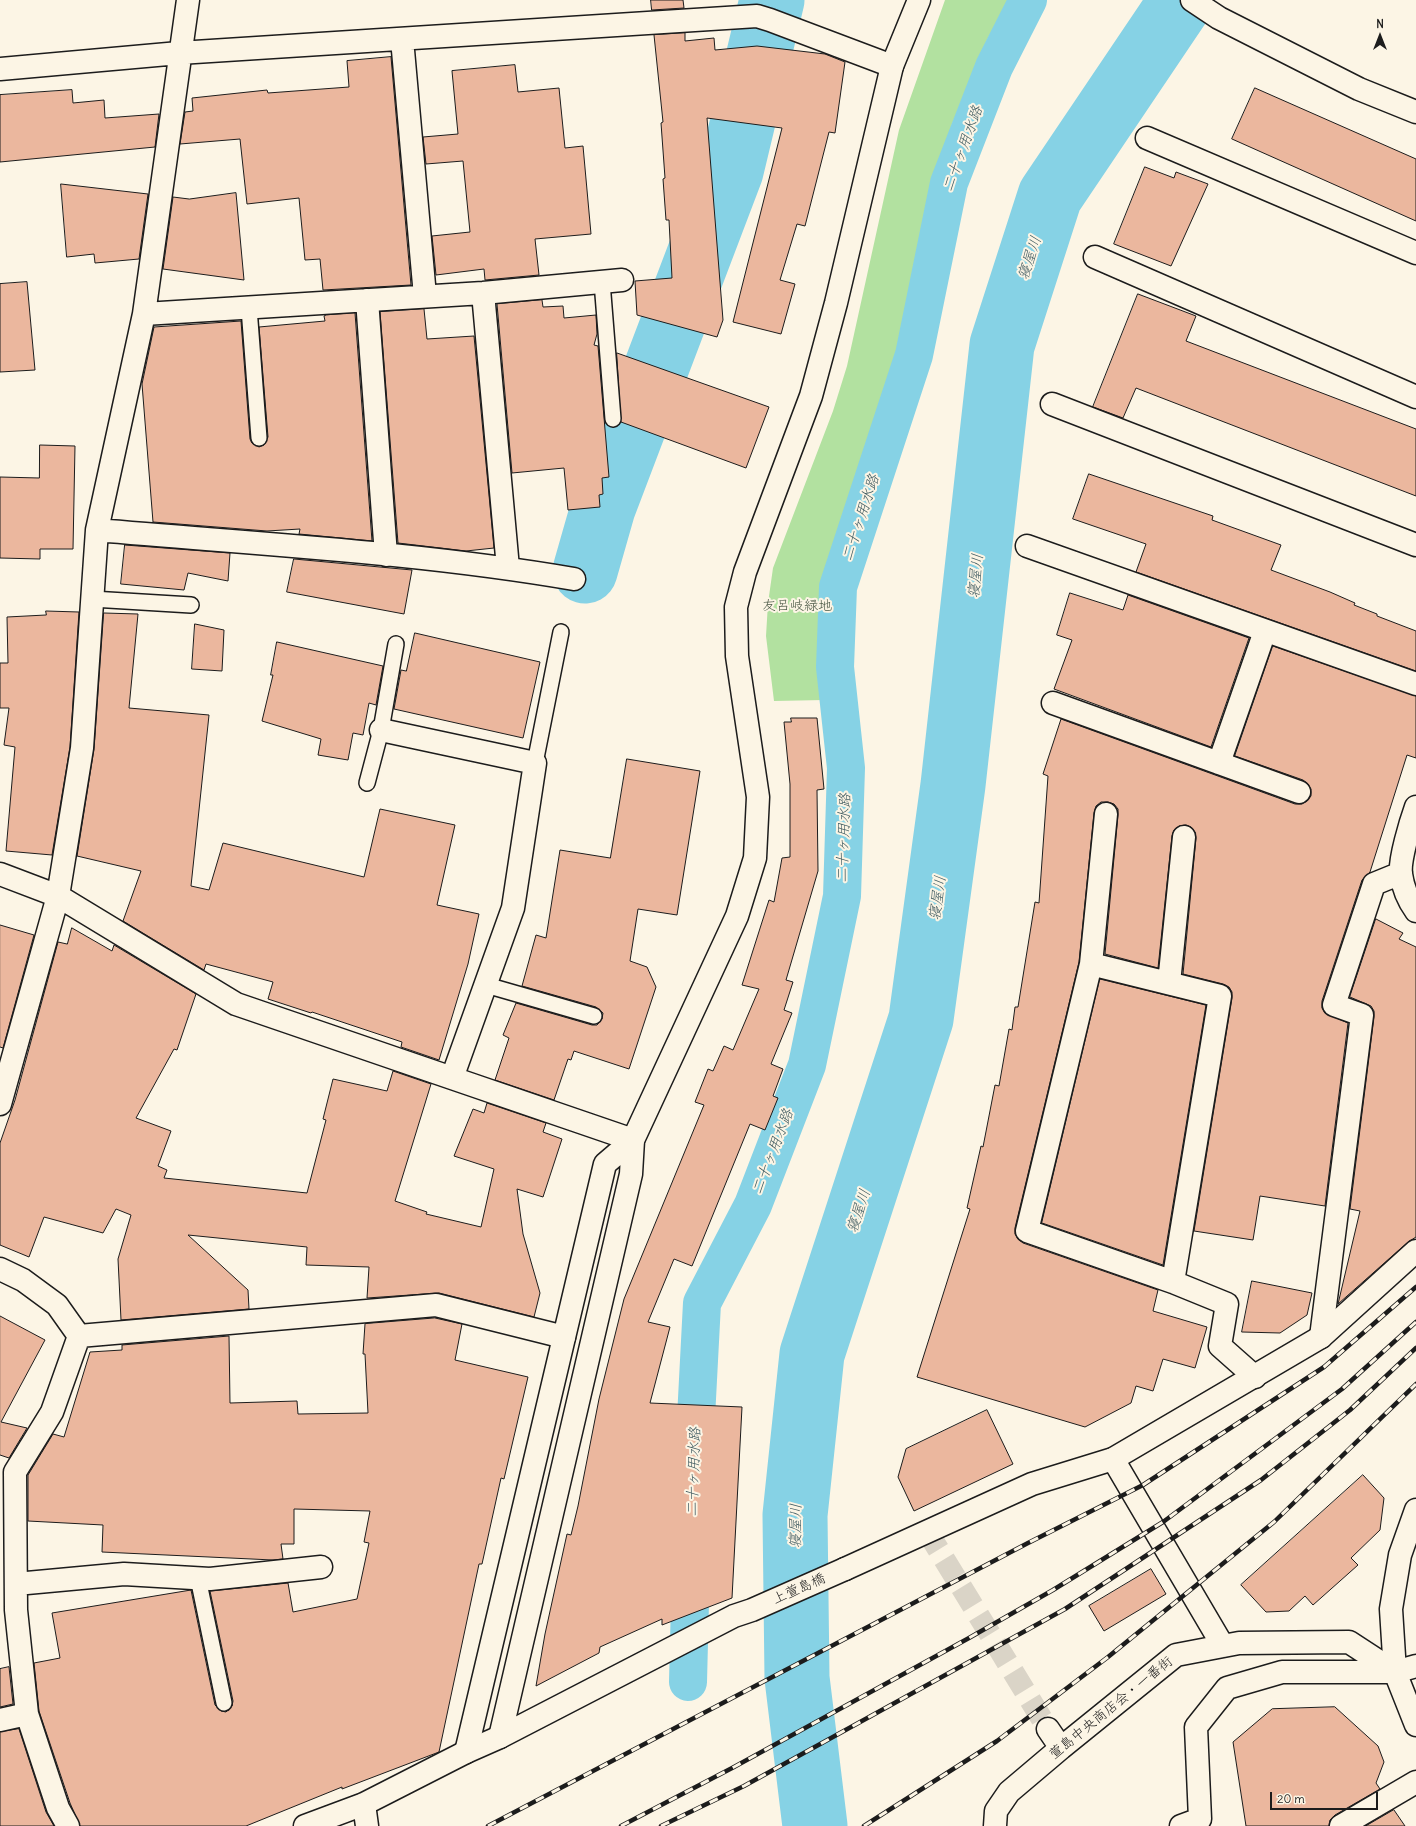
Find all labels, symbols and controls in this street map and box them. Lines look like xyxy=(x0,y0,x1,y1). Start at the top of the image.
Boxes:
north arrow xyxy=(1360,16,1400,56)
text: N xyxy=(1376,17,1384,31)
water label: 二十ヶ用水路 xyxy=(939,104,987,194)
water label: 寝屋川 xyxy=(1014,234,1046,282)
water label: 二十ヶ用水路 xyxy=(839,472,883,564)
water label: 寝屋川 xyxy=(965,553,987,599)
park label: 友呂岐緑地 xyxy=(762,598,832,614)
water label: 二十ヶ用水路 xyxy=(833,793,855,883)
water label: 寝屋川 xyxy=(926,874,950,922)
water label: 二十ヶ用水路 xyxy=(748,1107,798,1197)
water label: 寝屋川 xyxy=(843,1187,875,1235)
water label: 二十ヶ用水路 xyxy=(683,1427,705,1517)
water label: 寝屋川 xyxy=(787,1503,805,1549)
street label: 上萱島橋 xyxy=(770,1570,828,1608)
street label: 萱島中央商店会・一番街 xyxy=(1046,1653,1176,1763)
scale bar xyxy=(1272,1784,1380,1810)
text: 20 m xyxy=(1277,1791,1305,1806)

